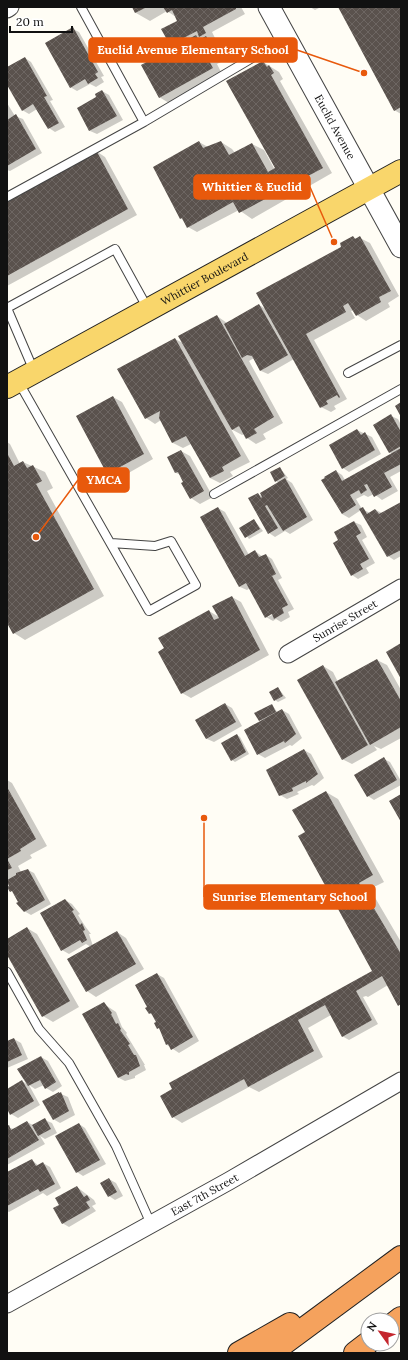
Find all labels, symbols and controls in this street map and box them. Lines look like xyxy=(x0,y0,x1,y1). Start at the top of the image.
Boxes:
scale bar xyxy=(10,8,72,34)
text: 20 m xyxy=(16,14,44,29)
callout: Euclid Avenue Elementary School xyxy=(89,38,297,62)
text: Euclid Avenue Elementary School xyxy=(97,42,289,57)
street label: Euclid Avenue xyxy=(312,92,359,162)
callout: Whittier & Euclid xyxy=(194,175,310,199)
text: Whittier & Euclid xyxy=(202,179,302,194)
street label: Whittier Boulevard xyxy=(158,249,251,308)
callout: YMCA xyxy=(78,468,129,492)
text: YMCA xyxy=(86,472,122,487)
street label: Sunrise Street xyxy=(310,596,380,645)
callout: Sunrise Elementary School xyxy=(204,885,375,909)
text: Sunrise Elementary School xyxy=(212,889,368,904)
street label: East 7th Street xyxy=(169,1170,241,1219)
north arrow xyxy=(360,1312,400,1352)
text: N xyxy=(363,1319,380,1334)

